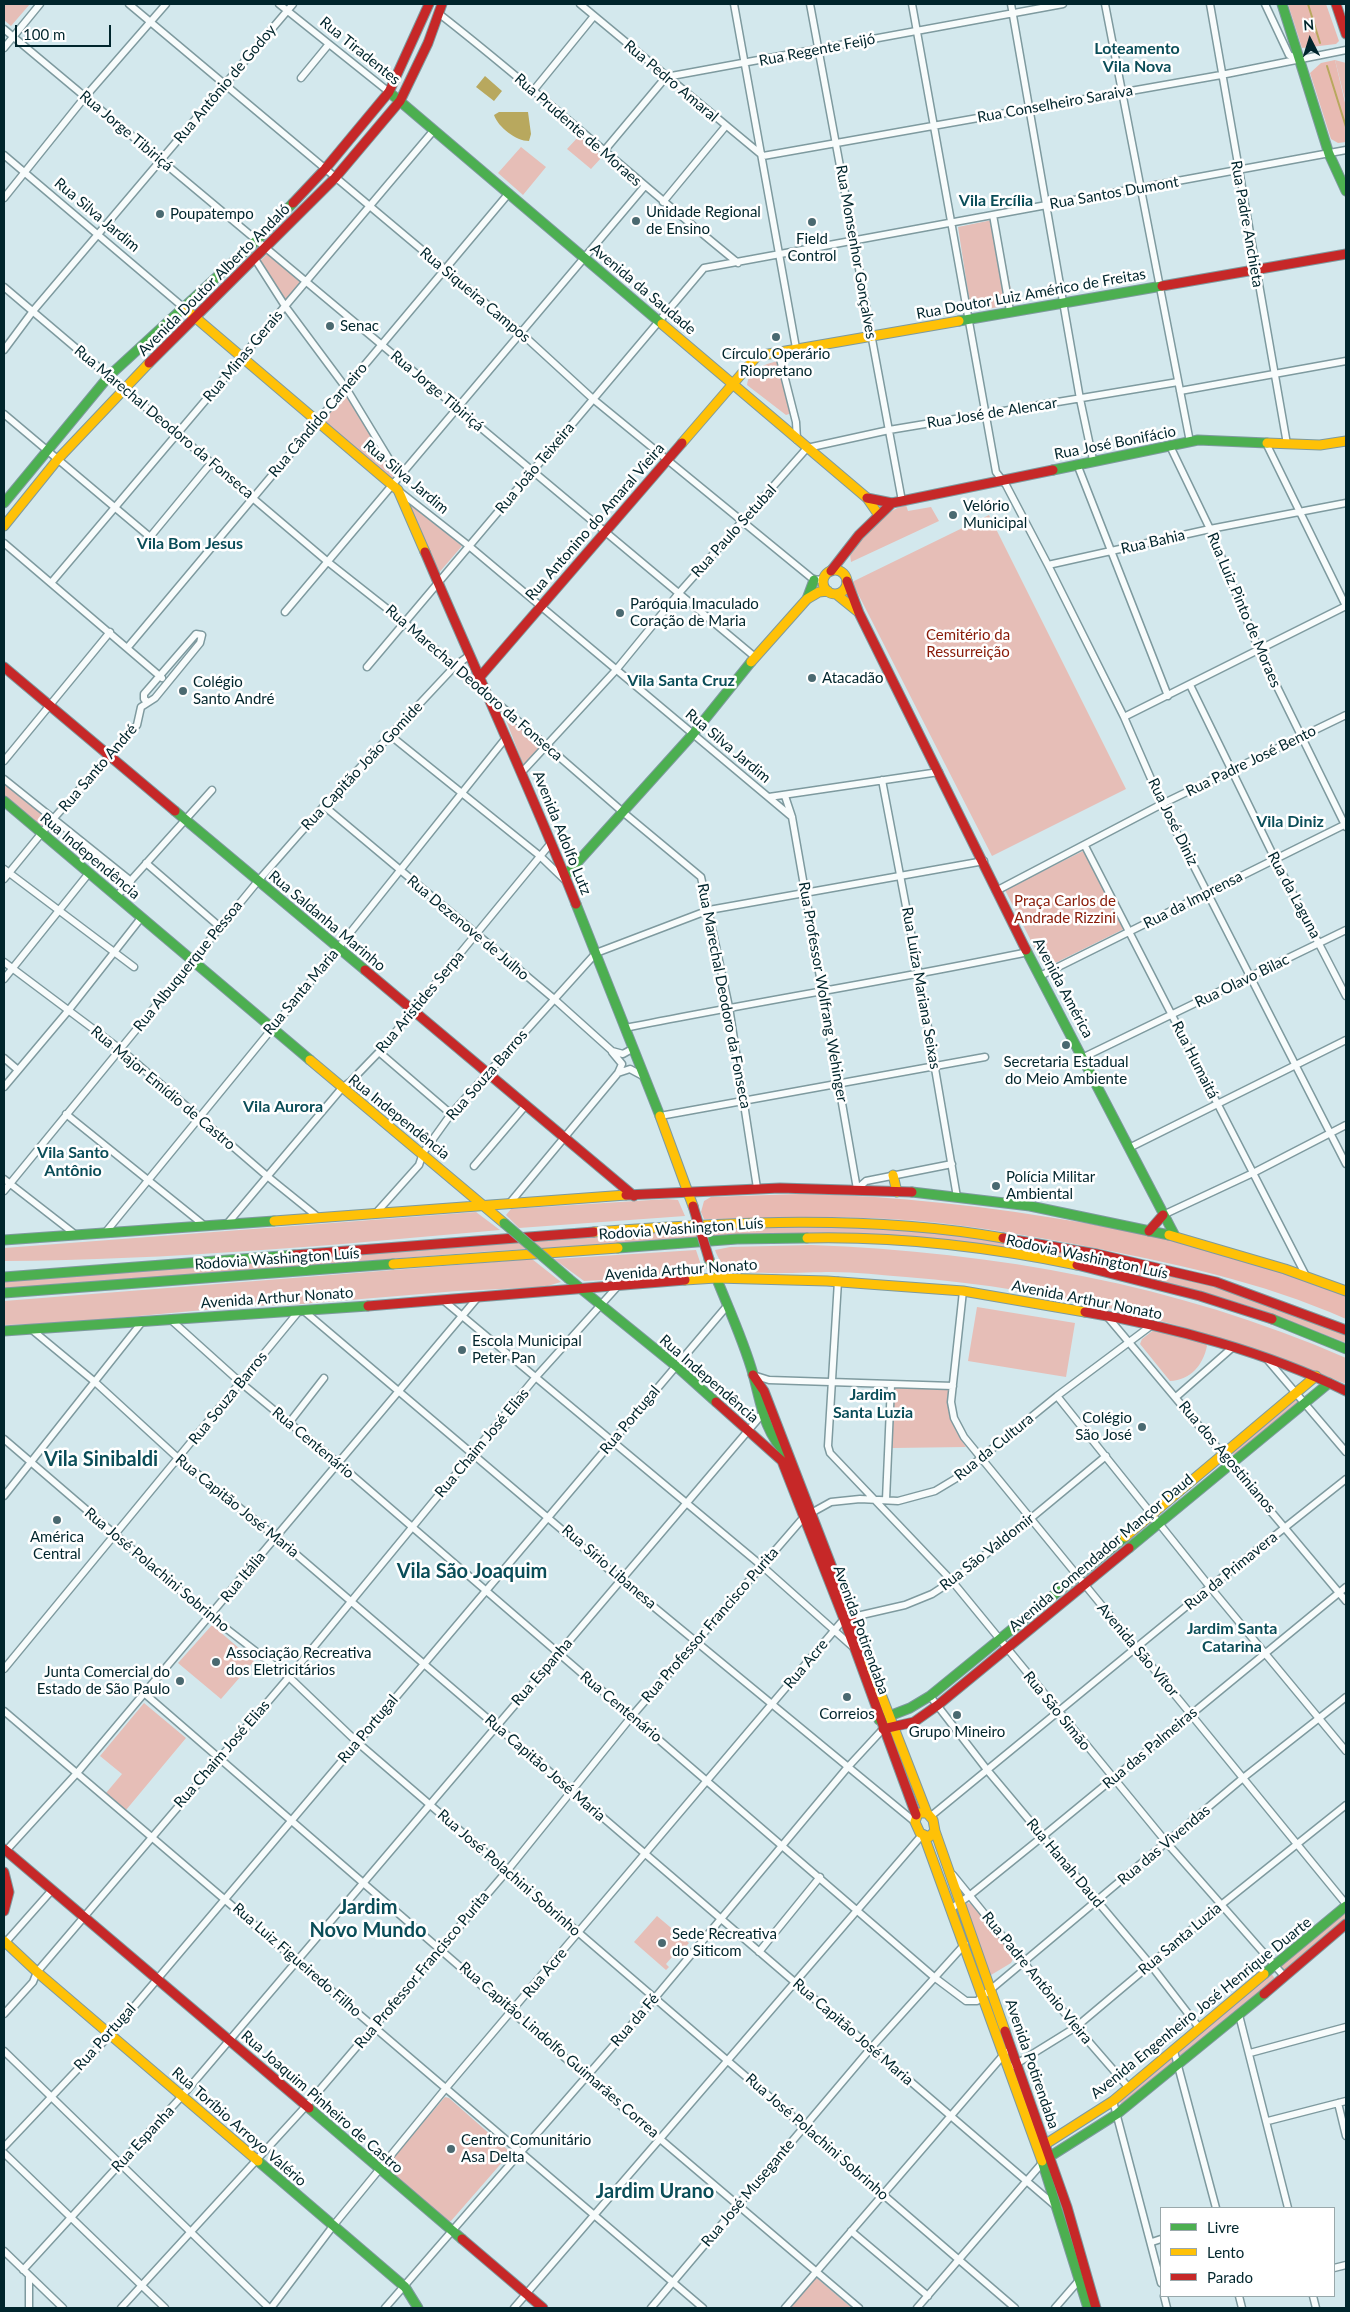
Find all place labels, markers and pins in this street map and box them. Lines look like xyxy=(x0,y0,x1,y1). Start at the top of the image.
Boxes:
place label: Unidade Regional de Ensino xyxy=(646,203,761,238)
place label: Poupatempo xyxy=(170,205,254,223)
marker: Poupatempo xyxy=(154,208,166,220)
marker: Unidade Regional de Ensino xyxy=(630,215,642,227)
marker: Field Control xyxy=(806,216,818,228)
place label: Field Control xyxy=(787,230,837,265)
place label: Senac xyxy=(340,317,379,335)
marker: Senac xyxy=(324,320,336,332)
marker: Círculo Operário Riopretano xyxy=(770,331,782,343)
place label: Círculo Operário Riopretano xyxy=(722,345,830,380)
place label: Velório Municipal xyxy=(963,497,1027,532)
marker: Velório Municipal xyxy=(947,509,959,521)
place label: Paróquia Imaculado Coração de Maria xyxy=(630,595,759,630)
marker: Paróquia Imaculado Coração de Maria xyxy=(614,607,626,619)
place label: Atacadão xyxy=(822,669,884,687)
marker: Atacadão xyxy=(806,672,818,684)
place label: Colégio Santo André xyxy=(193,673,274,708)
marker: Colégio Santo André xyxy=(177,685,189,697)
marker: Secretaria Estadual do Meio Ambiente xyxy=(1060,1039,1072,1051)
place label: Secretaria Estadual do Meio Ambiente xyxy=(1003,1053,1129,1088)
place label: Polícia Militar Ambiental xyxy=(1006,1168,1095,1203)
marker: Polícia Militar Ambiental xyxy=(990,1180,1002,1192)
place label: Escola Municipal Peter Pan xyxy=(472,1332,582,1367)
marker: Escola Municipal Peter Pan xyxy=(456,1344,468,1356)
place label: Colégio São José xyxy=(1075,1409,1132,1444)
marker: Colégio São José xyxy=(1136,1421,1148,1433)
marker: América Central xyxy=(51,1514,63,1526)
place label: América Central xyxy=(30,1528,84,1563)
place label: Associação Recreativa dos Eletricitários xyxy=(226,1644,372,1679)
marker: Associação Recreativa dos Eletricitários xyxy=(210,1656,222,1668)
place label: Junta Comercial do Estado de São Paulo xyxy=(37,1663,170,1698)
marker: Junta Comercial do Estado de São Paulo xyxy=(174,1675,186,1687)
marker: Correios xyxy=(841,1691,853,1703)
place label: Correios xyxy=(819,1705,875,1723)
marker: Grupo Mineiro xyxy=(951,1709,963,1721)
place label: Grupo Mineiro xyxy=(909,1723,1005,1741)
place label: Sede Recreativa do Siticom xyxy=(672,1925,777,1960)
marker: Sede Recreativa do Siticom xyxy=(656,1937,668,1949)
place label: Centro Comunitário Asa Delta xyxy=(461,2131,591,2166)
marker: Centro Comunitário Asa Delta xyxy=(445,2143,457,2155)

